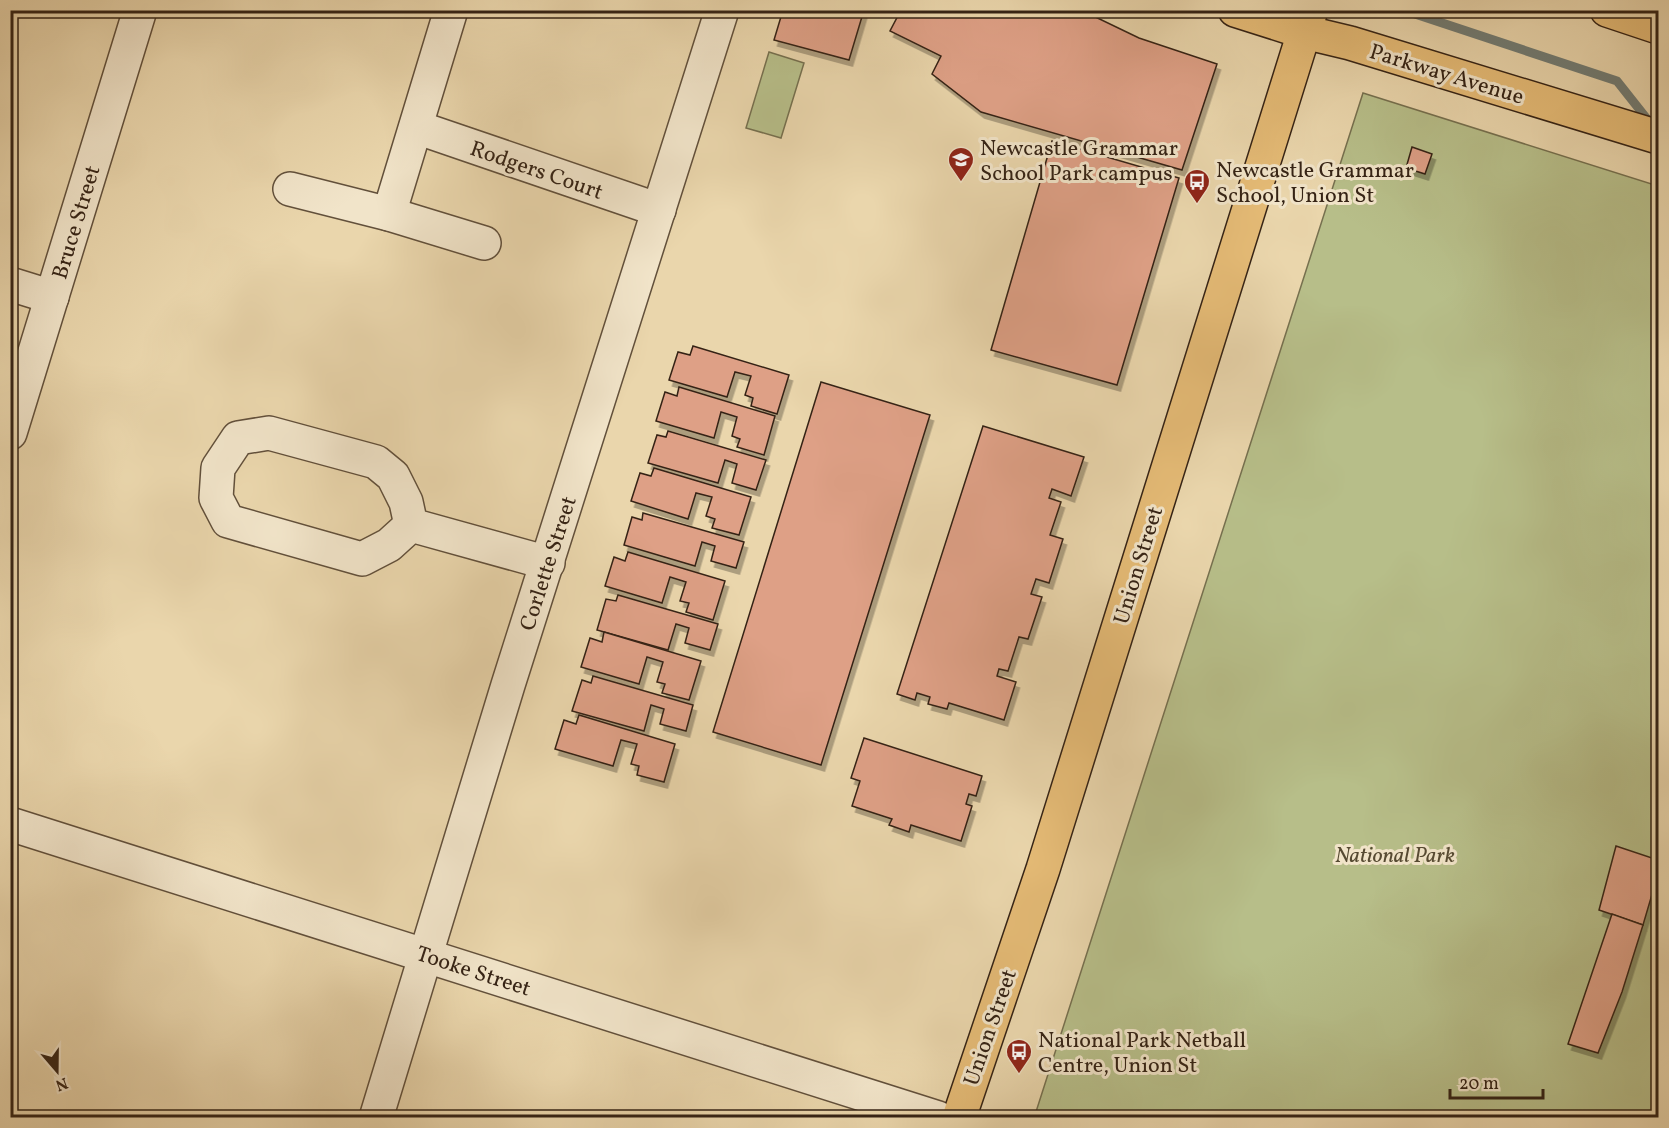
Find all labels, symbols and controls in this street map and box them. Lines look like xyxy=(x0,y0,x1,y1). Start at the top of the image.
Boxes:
street label: Parkway Avenue xyxy=(1365,37,1527,114)
street label: Rodgers Court xyxy=(466,134,607,209)
place label: Newcastle Grammar School Park campus xyxy=(980,134,1178,190)
school or university icon: Newcastle Grammar School Park campus xyxy=(946,145,976,183)
place label: Newcastle Grammar School, Union St xyxy=(1216,156,1414,212)
street label: Bruce Street xyxy=(45,162,109,284)
bus stop icon: Newcastle Grammar School, Union St xyxy=(1182,167,1212,205)
street label: Corlette Street xyxy=(513,492,586,635)
street label: Union Street xyxy=(1107,503,1172,628)
park label: National Park xyxy=(1335,841,1455,872)
street label: Tooke Street xyxy=(412,939,535,1006)
street label: Union Street xyxy=(957,965,1026,1090)
place label: National Park Netball Centre, Union St xyxy=(1038,1026,1246,1082)
bus stop icon: National Park Netball Centre, Union St xyxy=(1004,1037,1034,1075)
north arrow xyxy=(27,1041,87,1101)
scale bar xyxy=(1450,1062,1543,1100)
text: N xyxy=(52,1071,71,1096)
text: 20 m xyxy=(1459,1072,1499,1097)

